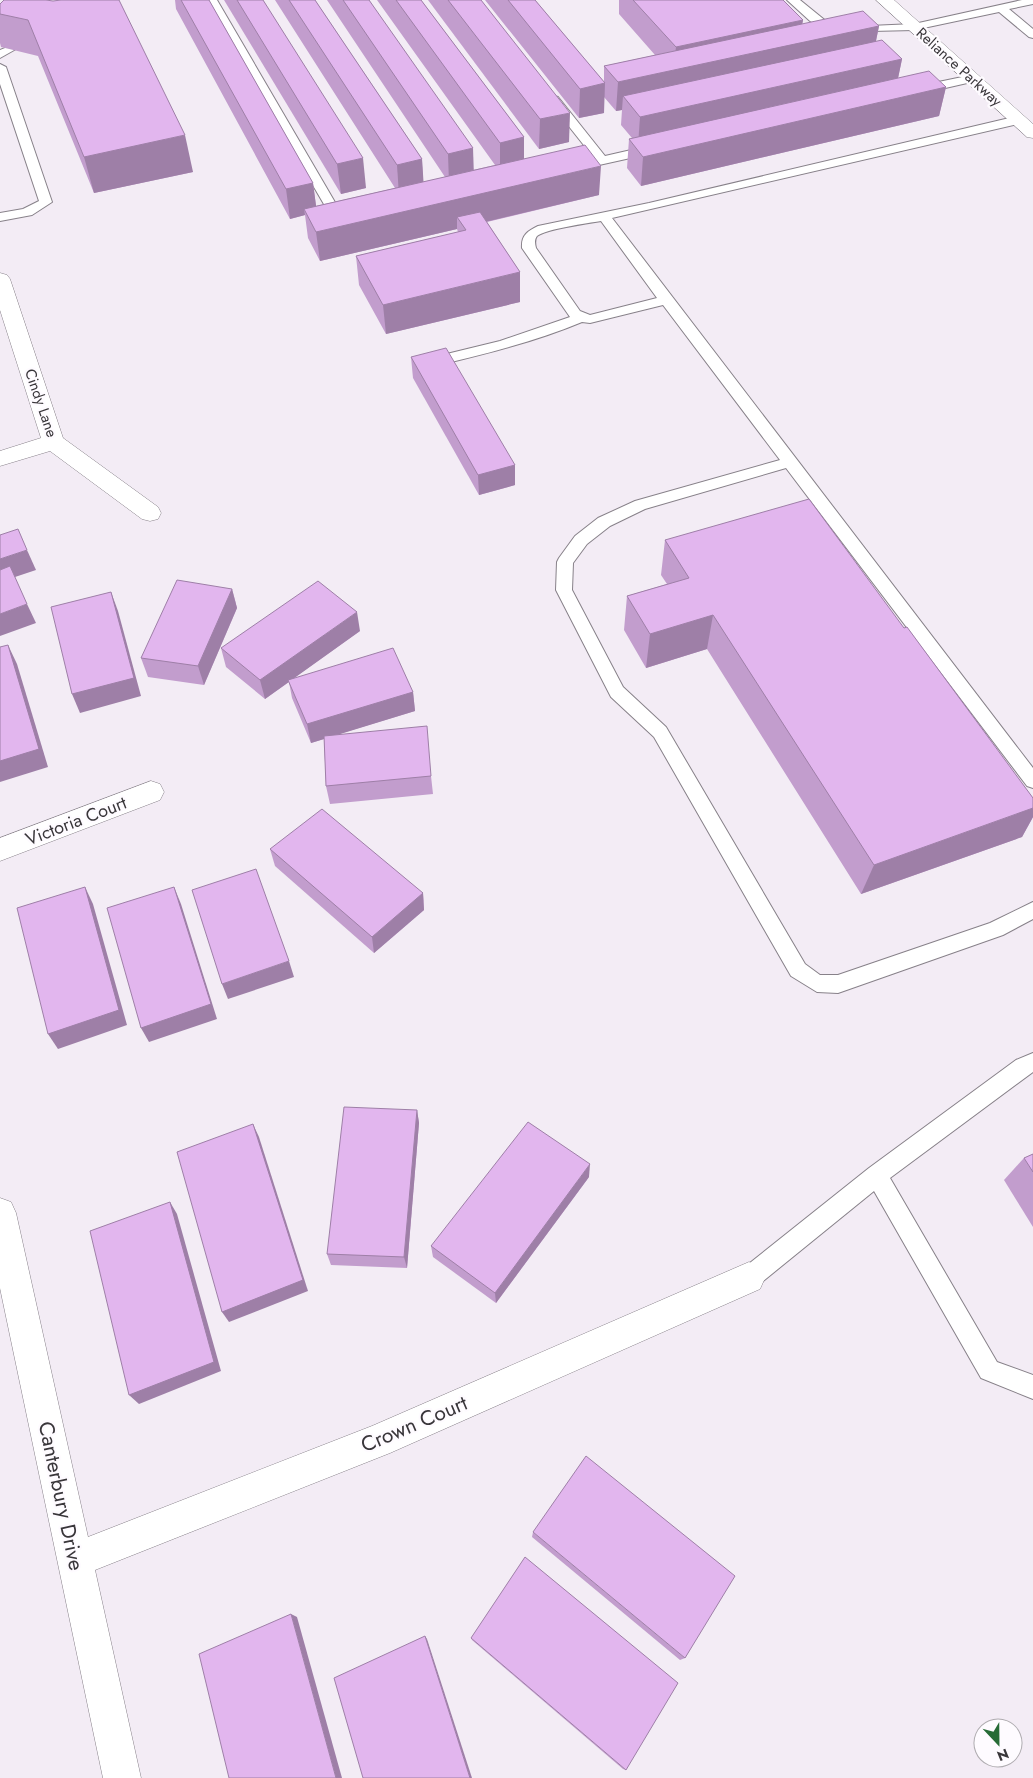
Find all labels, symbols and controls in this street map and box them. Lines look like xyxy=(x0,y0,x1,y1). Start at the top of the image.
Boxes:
street label: Reliance Parkway xyxy=(911,22,1007,112)
street label: Cindy Lane xyxy=(19,366,63,441)
street label: Victoria Court xyxy=(22,790,131,852)
street label: Crown Court xyxy=(356,1388,472,1460)
street label: Canterbury Drive xyxy=(31,1419,91,1573)
north arrow xyxy=(973,1718,1023,1768)
text: N xyxy=(994,1744,1012,1766)

